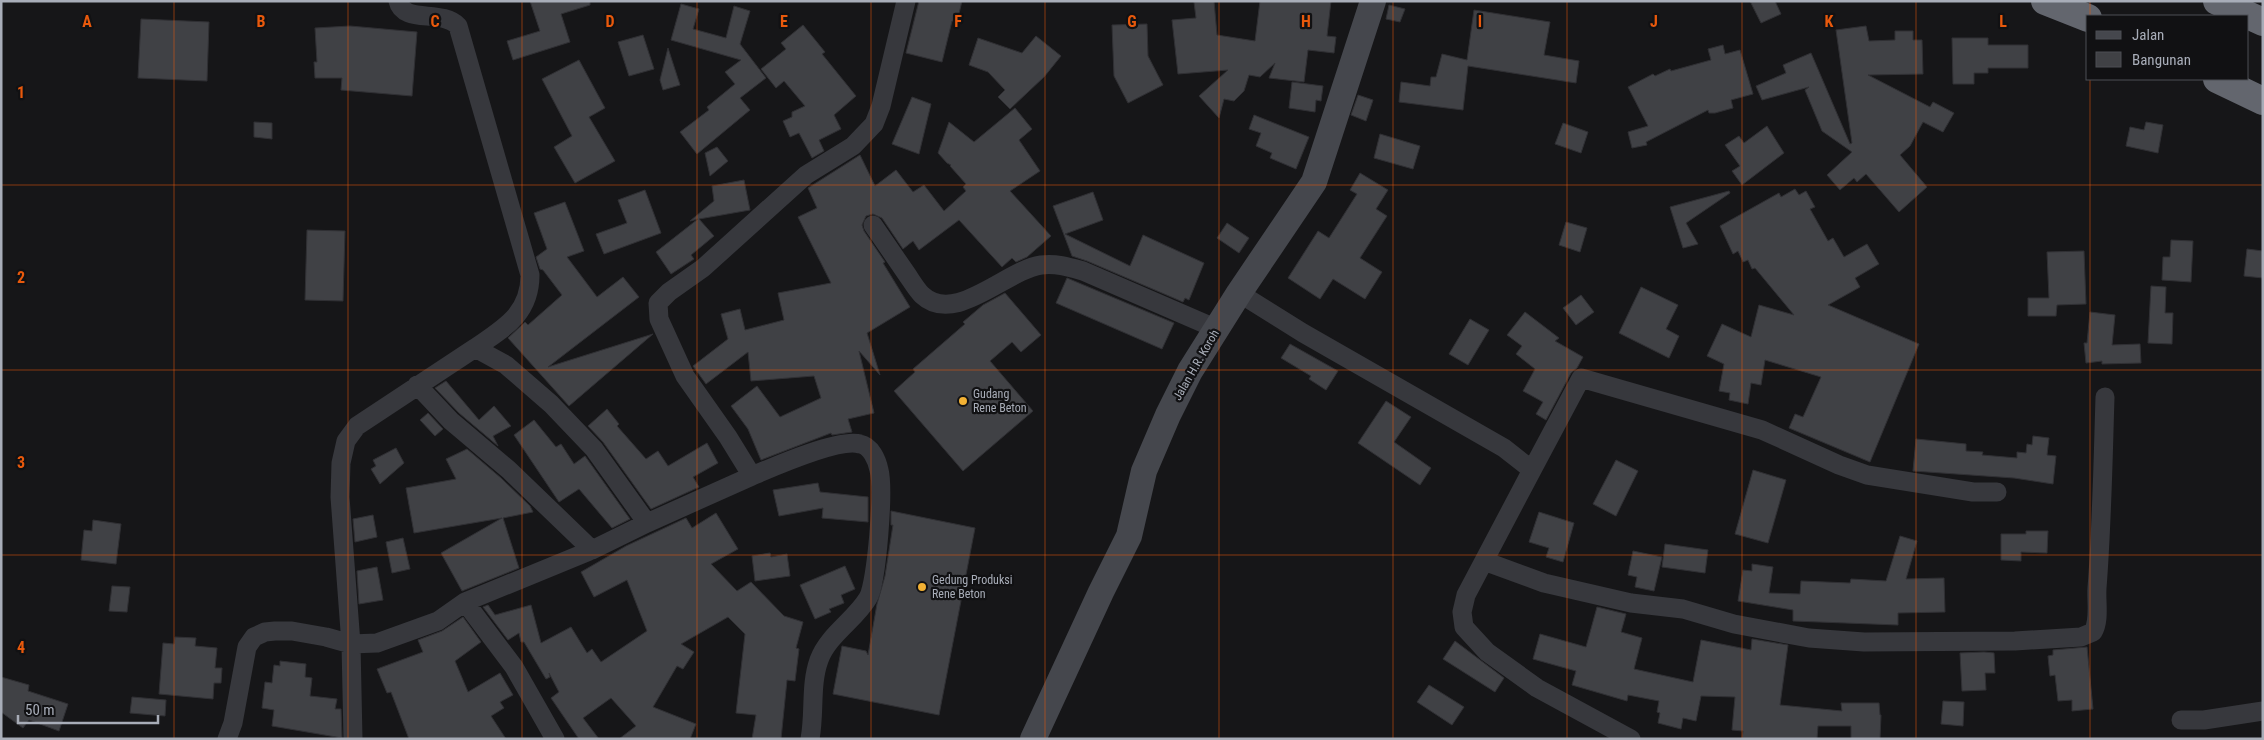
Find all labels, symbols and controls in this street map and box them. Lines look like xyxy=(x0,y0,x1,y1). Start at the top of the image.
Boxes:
text: A xyxy=(82,12,92,31)
text: B xyxy=(257,12,266,31)
text: C xyxy=(430,12,440,31)
text: D xyxy=(605,12,615,31)
text: E xyxy=(780,12,788,31)
text: F xyxy=(954,12,962,31)
text: G xyxy=(1127,12,1137,31)
text: H xyxy=(1301,12,1311,31)
text: I xyxy=(1478,12,1482,31)
text: J xyxy=(1650,12,1658,31)
text: K xyxy=(1825,12,1834,31)
text: L xyxy=(1999,12,2007,31)
legend xyxy=(2086,15,2249,80)
text: Jalan xyxy=(2132,26,2164,44)
text: Bangunan xyxy=(2132,51,2191,69)
text: 1 xyxy=(17,83,25,102)
text: 2 xyxy=(17,268,25,287)
street label: Jalan H.R. Koroh xyxy=(1170,327,1222,403)
place label: Gudang Rene Beton xyxy=(973,387,1027,415)
marker: Gudang Rene Beton xyxy=(957,395,969,407)
text: 3 xyxy=(17,453,25,472)
place label: Gedung Produksi Rene Beton xyxy=(932,573,1013,601)
marker: Gedung Produksi Rene Beton xyxy=(916,581,928,593)
text: 4 xyxy=(17,638,25,657)
scale bar xyxy=(18,692,158,724)
text: 50 m xyxy=(25,701,55,719)

